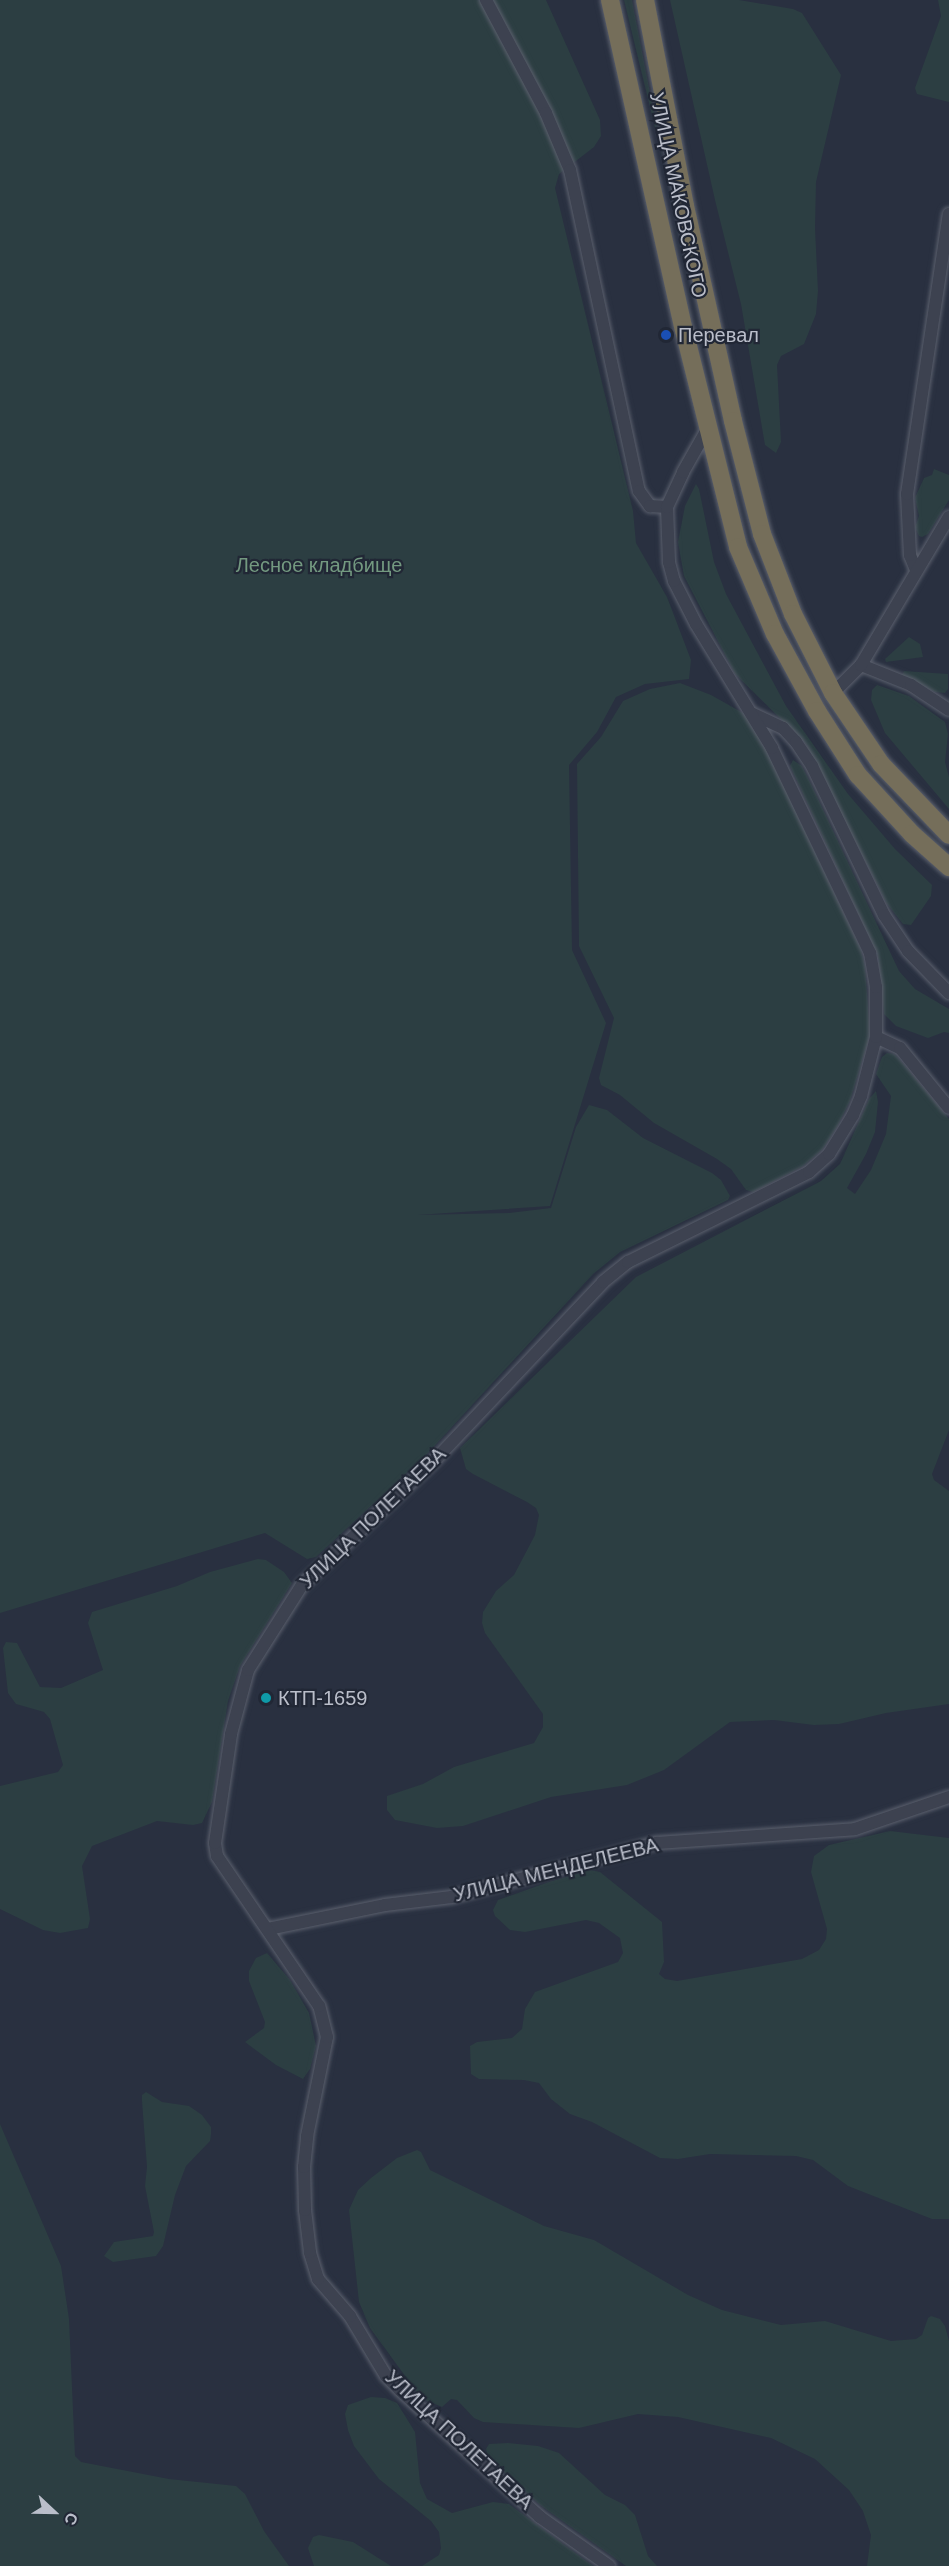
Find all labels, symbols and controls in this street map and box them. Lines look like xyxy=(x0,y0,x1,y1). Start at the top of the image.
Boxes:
street label: УЛИЦА МАКОВСКОГО xyxy=(644,90,712,300)
place label: Перевал xyxy=(678,323,759,347)
marker: Перевал xyxy=(659,328,673,342)
park label: Лесное кладбище xyxy=(236,553,402,577)
street label: УЛИЦА ПОЛЕТАЕВА xyxy=(295,1442,451,1594)
place label: КТП-1659 xyxy=(278,1686,367,1710)
marker: КТП-1659 xyxy=(259,1691,273,1705)
street label: УЛИЦА МЕНДЕЛЕЕВА xyxy=(451,1833,661,1907)
street label: УЛИЦА ПОЛЕТАЕВА xyxy=(380,2365,538,2515)
north arrow xyxy=(24,2482,84,2542)
text: С xyxy=(61,2510,81,2527)

